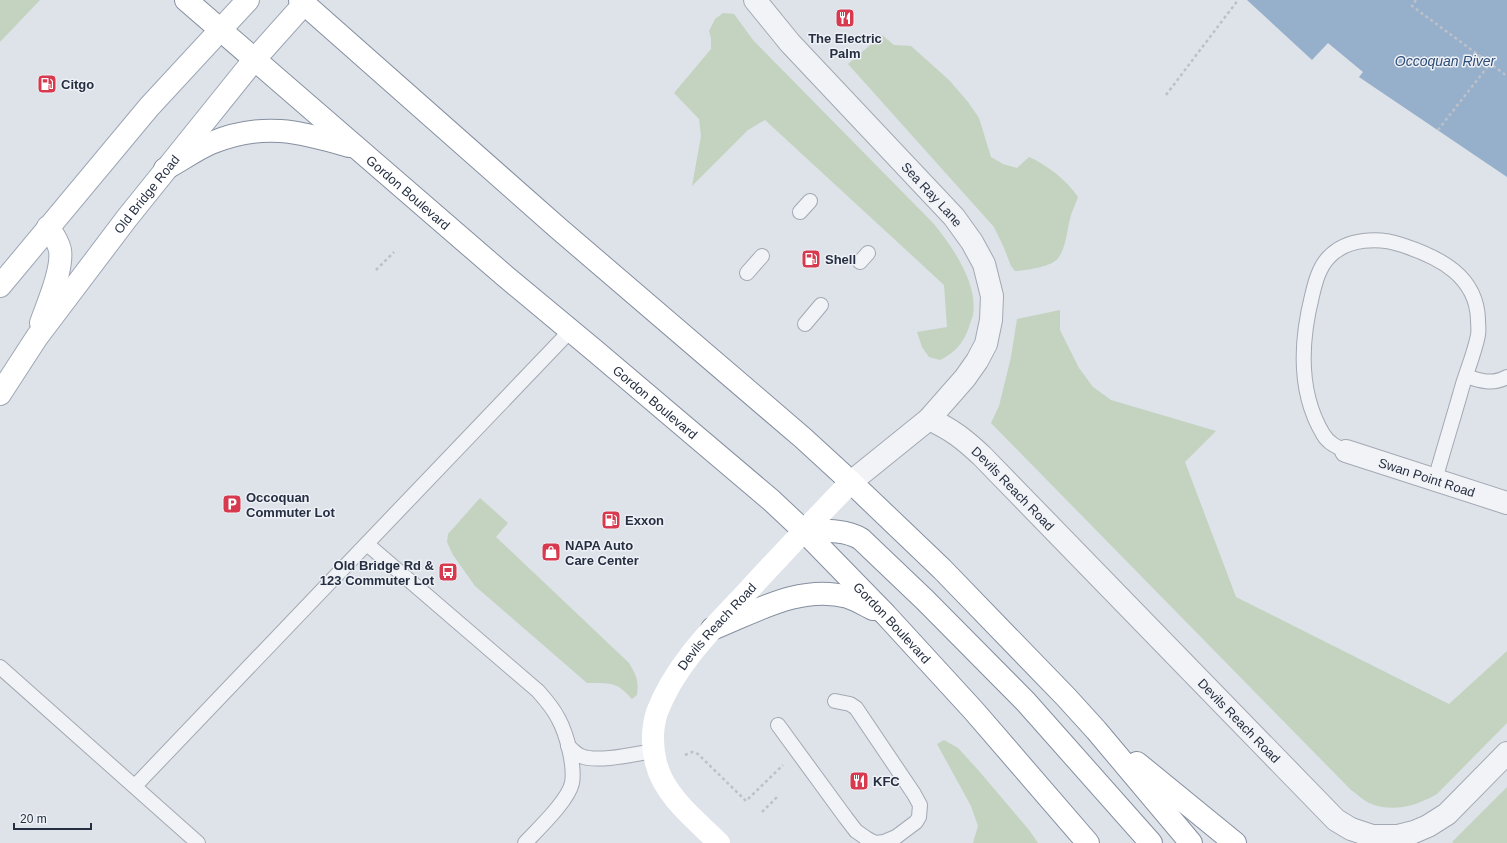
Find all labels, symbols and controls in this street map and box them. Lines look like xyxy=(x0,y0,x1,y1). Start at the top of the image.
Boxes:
restaurant icon: The Electric Palm xyxy=(834,7,856,29)
place label: The Electric Palm xyxy=(808,31,882,61)
water label: Occoquan River xyxy=(1395,53,1497,69)
fuel station icon: Citgo xyxy=(36,73,58,95)
place label: Citgo xyxy=(61,77,94,92)
street label: Old Bridge Road xyxy=(111,152,182,236)
street label: Gordon Boulevard xyxy=(363,152,453,233)
street label: Sea Ray Lane xyxy=(899,159,966,229)
fuel station icon: Shell xyxy=(800,248,822,270)
place label: Shell xyxy=(825,252,856,267)
street label: Gordon Boulevard xyxy=(610,362,700,442)
street label: Devils Reach Road xyxy=(969,443,1058,533)
street label: Swan Point Road xyxy=(1377,455,1477,500)
place label: Occoquan Commuter Lot xyxy=(246,490,336,520)
parking icon: Occoquan Commuter Lot xyxy=(221,493,243,515)
fuel station icon: Exxon xyxy=(600,509,622,531)
place label: Exxon xyxy=(625,513,664,528)
place label: NAPA Auto Care Center xyxy=(565,538,639,568)
shop icon: NAPA Auto Care Center xyxy=(540,541,562,563)
place label: Old Bridge Rd & 123 Commuter Lot xyxy=(320,558,435,588)
bus stop icon: Old Bridge Rd & 123 Commuter Lot xyxy=(437,561,459,583)
street label: Gordon Boulevard xyxy=(851,579,934,666)
street label: Devils Reach Road xyxy=(674,580,759,673)
street label: Devils Reach Road xyxy=(1195,675,1283,766)
restaurant icon: KFC xyxy=(848,770,870,792)
place label: KFC xyxy=(873,774,900,789)
scale bar xyxy=(14,805,91,831)
text: 20 m xyxy=(20,812,47,826)

